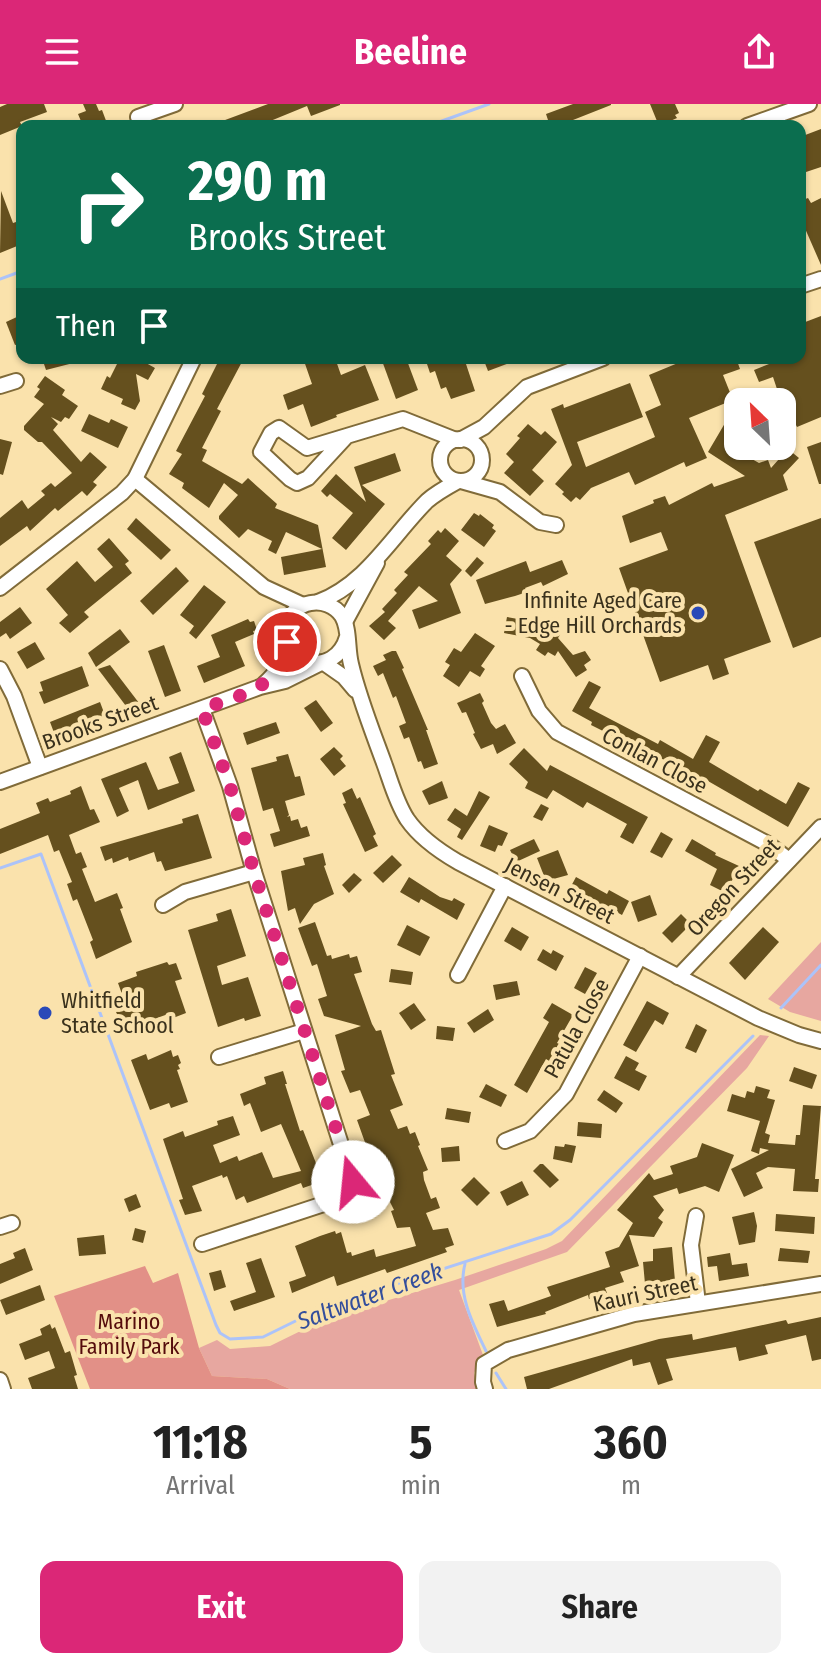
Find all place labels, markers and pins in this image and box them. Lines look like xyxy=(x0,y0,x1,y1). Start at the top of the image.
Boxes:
place label: Infinite Aged Care - Edge Hill Orchards xyxy=(504,587,682,639)
marker: Infinite Aged Care - Edge Hill Orchards xyxy=(689,604,707,622)
pin xyxy=(253,608,321,676)
place label: Whitfield State School xyxy=(61,987,174,1039)
marker: Whitfield State School xyxy=(36,1004,54,1022)

